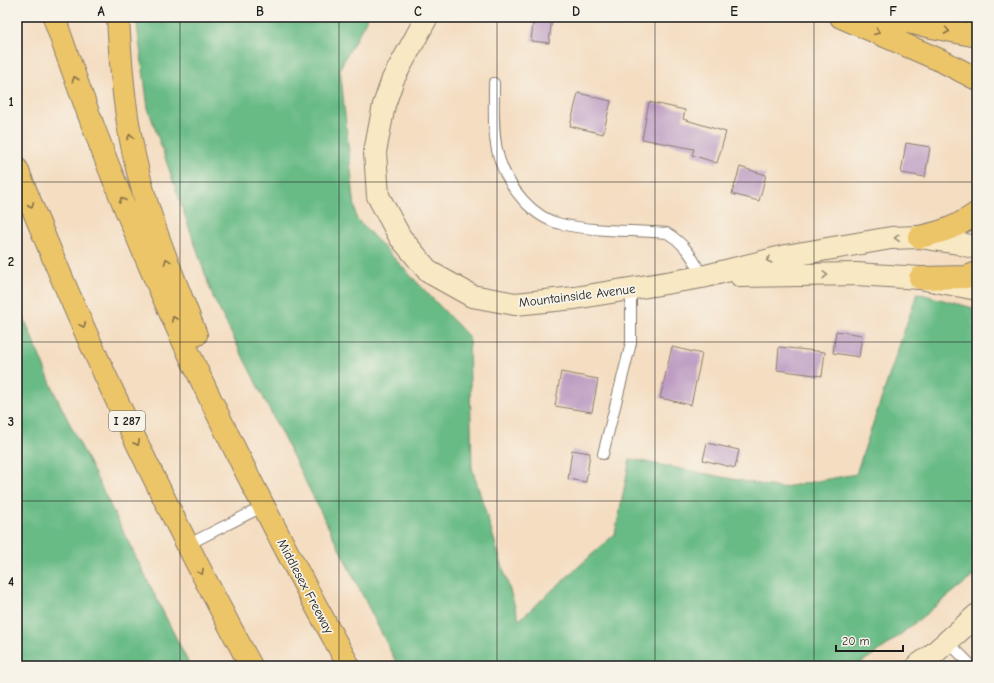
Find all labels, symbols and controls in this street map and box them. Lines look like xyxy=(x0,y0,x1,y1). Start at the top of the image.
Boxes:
text: A xyxy=(97,4,105,19)
text: B xyxy=(256,4,264,19)
text: C xyxy=(414,4,422,19)
text: D xyxy=(572,4,580,19)
text: E xyxy=(730,4,738,19)
text: F xyxy=(889,4,897,19)
one-way arrow xyxy=(944,26,950,34)
one-way arrow xyxy=(874,28,881,36)
one-way arrow xyxy=(72,75,80,82)
text: 1 xyxy=(8,94,14,109)
one-way arrow xyxy=(127,133,135,140)
one-way arrow xyxy=(119,196,127,204)
one-way arrow xyxy=(27,202,35,209)
one-way arrow xyxy=(894,234,900,243)
text: 2 xyxy=(8,254,14,269)
one-way arrow xyxy=(766,256,772,264)
one-way arrow xyxy=(164,258,172,265)
one-way arrow xyxy=(822,271,828,279)
street label: Mountainside Avenue xyxy=(518,281,637,310)
one-way arrow xyxy=(171,316,179,323)
one-way arrow xyxy=(78,321,86,328)
road number: I 287 xyxy=(109,411,145,431)
text: 3 xyxy=(8,414,14,429)
one-way arrow xyxy=(132,439,140,446)
street label: Middlesex Freeway xyxy=(274,536,337,636)
one-way arrow xyxy=(196,567,204,575)
text: 4 xyxy=(8,574,14,589)
scale bar xyxy=(836,627,903,653)
text: 20 m xyxy=(842,634,870,648)

